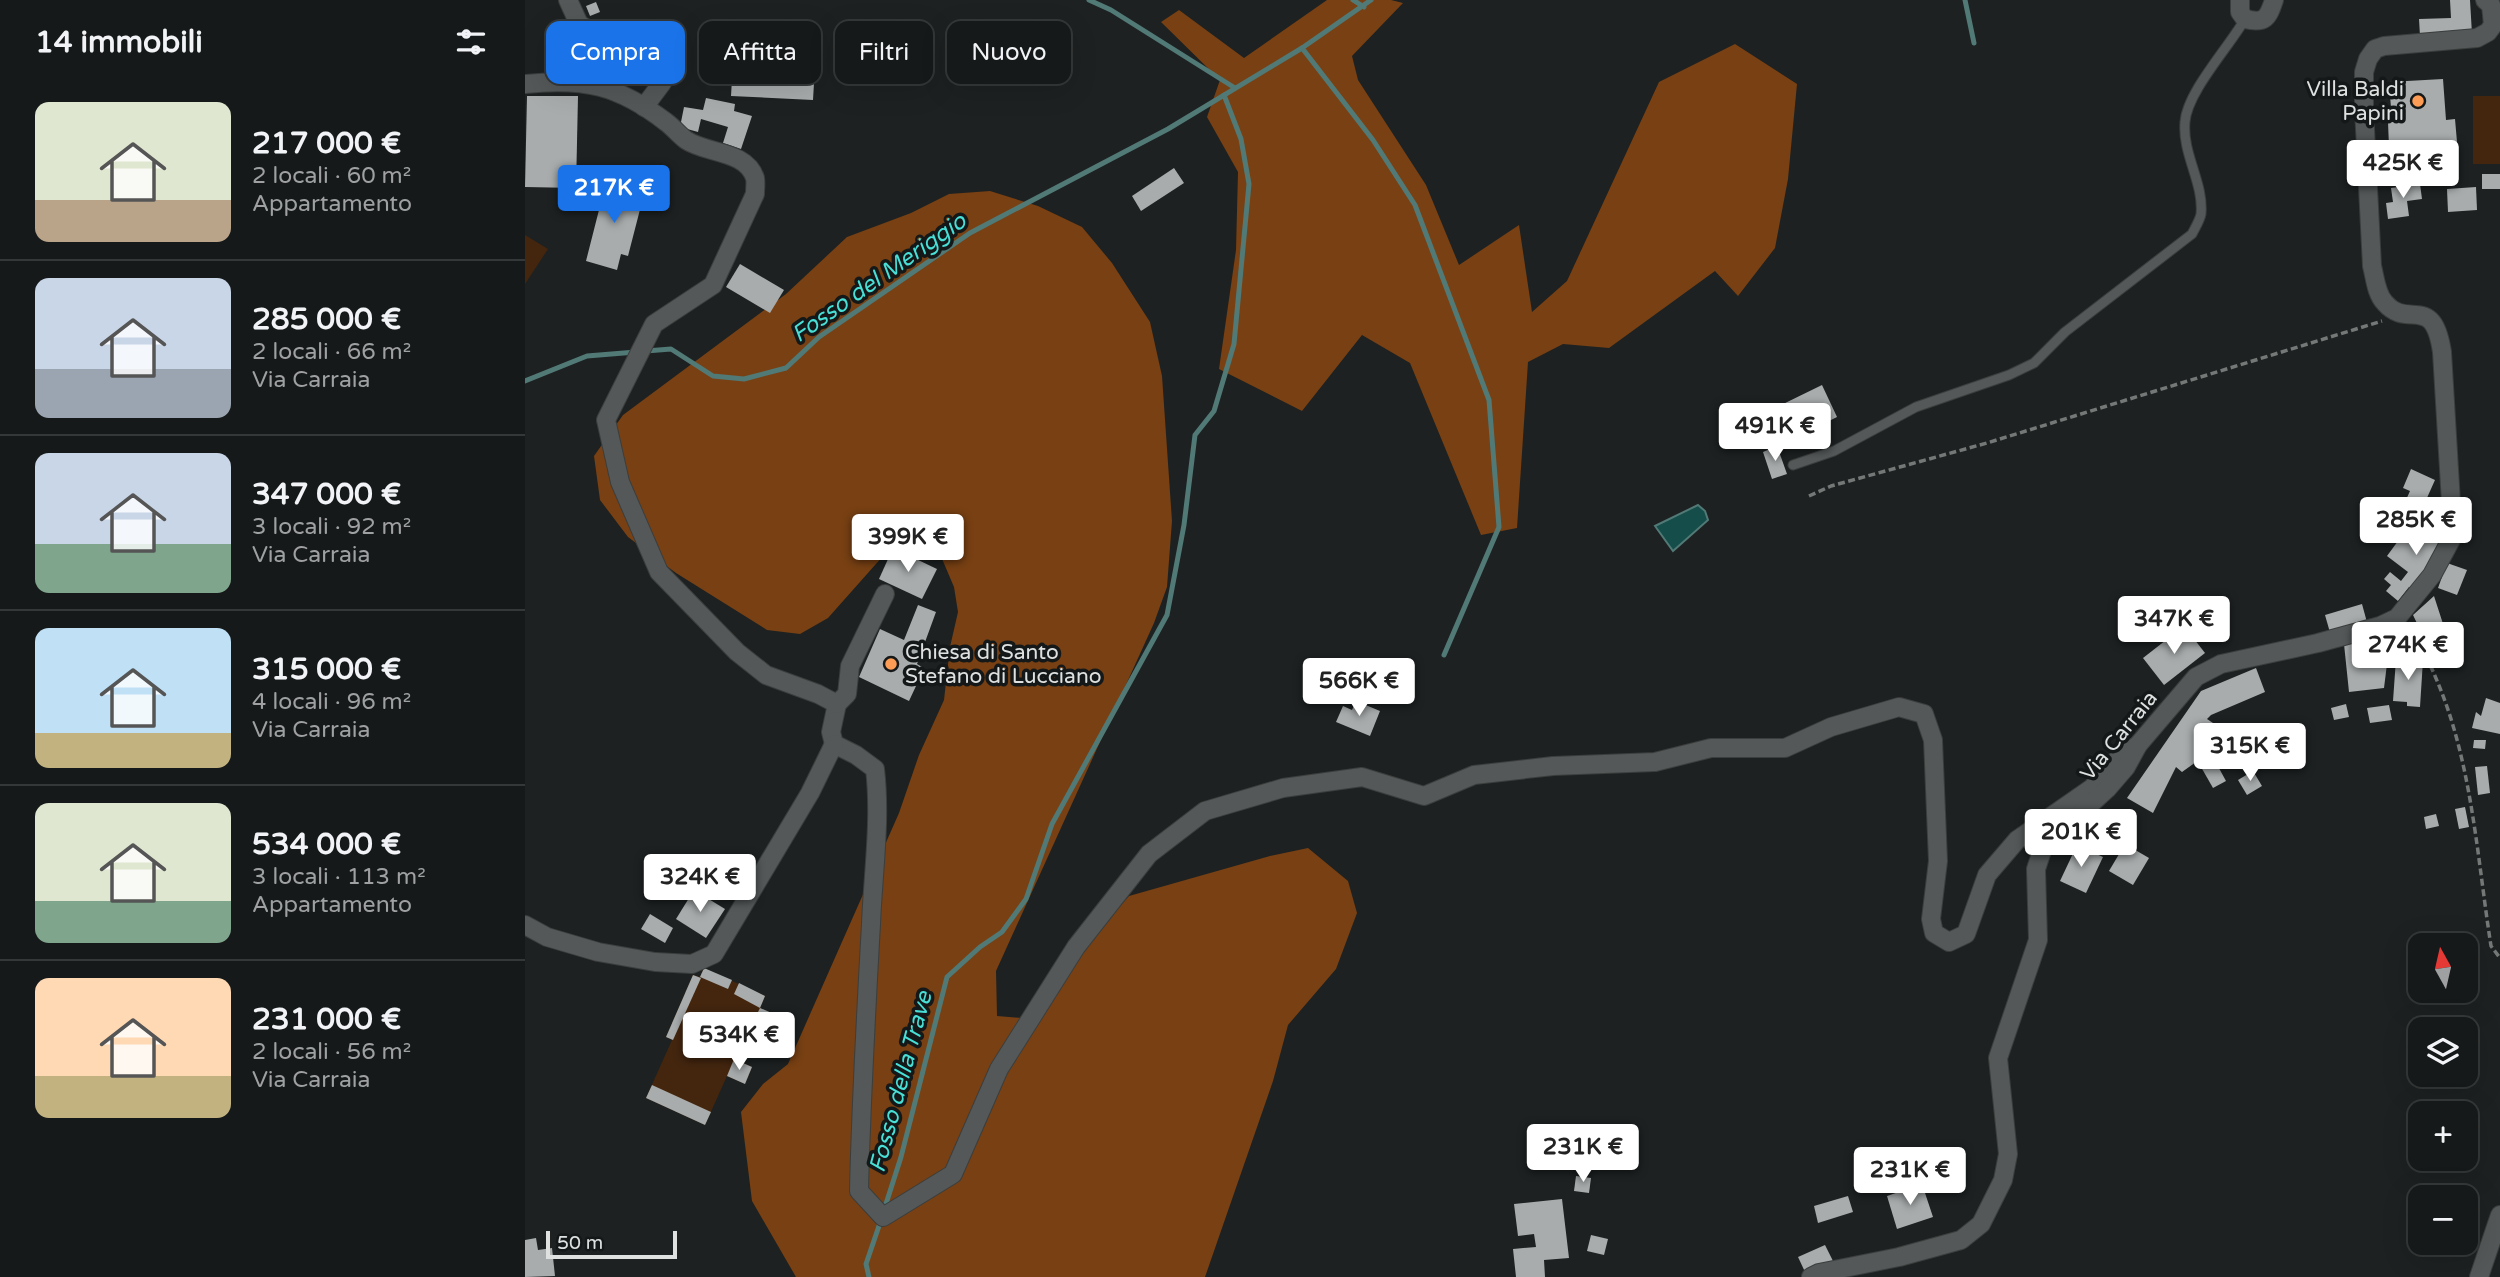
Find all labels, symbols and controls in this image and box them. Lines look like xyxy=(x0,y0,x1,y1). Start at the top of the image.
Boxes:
chip: Compra xyxy=(546,21,685,84)
chip: Affitta xyxy=(699,21,821,84)
chip: Filtri xyxy=(835,21,933,84)
chip: Nuovo xyxy=(947,21,1071,84)
icon: filters xyxy=(452,23,490,61)
text: 14 immobili xyxy=(35,24,203,61)
place label: Villa Baldi Papini xyxy=(2307,77,2404,126)
marker: Villa Baldi Papini xyxy=(2410,93,2426,109)
text: 217 000 € xyxy=(252,125,401,162)
icon: home xyxy=(91,130,175,214)
pin: 425K € xyxy=(2346,140,2460,200)
text: 425K € xyxy=(2363,149,2443,177)
text: 2 locali · 60 m² xyxy=(252,162,411,190)
pin: 217K € xyxy=(557,166,671,225)
text: 217K € xyxy=(574,174,654,202)
text: Appartamento xyxy=(252,190,412,218)
water label: Fosso del Meriggio xyxy=(786,207,972,349)
text: 285 000 € xyxy=(252,301,401,338)
icon: home xyxy=(91,306,175,390)
text: 2 locali · 66 m² xyxy=(252,338,411,366)
text: Via Carraia xyxy=(252,366,370,394)
pin: 491K € xyxy=(1718,404,1832,463)
text: 491K € xyxy=(1735,412,1815,440)
text: 347 000 € xyxy=(252,476,401,513)
icon: home xyxy=(91,481,175,565)
pin: 285K € xyxy=(2359,498,2473,557)
text: 285K € xyxy=(2376,506,2456,534)
text: 3 locali · 92 m² xyxy=(252,513,411,541)
pin: 399K € xyxy=(851,514,965,574)
text: 399K € xyxy=(868,523,948,551)
text: Via Carraia xyxy=(252,541,370,569)
pin: 347K € xyxy=(2117,596,2231,656)
text: 347K € xyxy=(2134,605,2214,633)
pin: 274K € xyxy=(2351,622,2465,682)
text: 274K € xyxy=(2368,631,2448,659)
place label: Chiesa di Santo Stefano di Lucciano xyxy=(905,640,1101,689)
text: 315 000 € xyxy=(252,651,401,688)
icon: home xyxy=(91,656,175,740)
marker: Chiesa di Santo Stefano di Lucciano xyxy=(883,656,899,672)
pin: 566K € xyxy=(1302,658,1416,718)
text: 566K € xyxy=(1319,667,1399,695)
street label: Via Carraia xyxy=(2075,686,2163,786)
text: 4 locali · 96 m² xyxy=(252,688,411,716)
text: Via Carraia xyxy=(252,716,370,744)
pin: 315K € xyxy=(2193,724,2307,783)
text: 315K € xyxy=(2210,732,2290,760)
pin: 201K € xyxy=(2024,810,2138,869)
text: 201K € xyxy=(2041,818,2121,846)
text: 534 000 € xyxy=(252,826,401,863)
icon: home xyxy=(91,831,175,915)
pin: 324K € xyxy=(643,855,757,914)
text: 3 locali · 113 m² xyxy=(252,863,426,891)
text: 324K € xyxy=(660,863,740,891)
text: Appartamento xyxy=(252,891,412,919)
north arrow xyxy=(2408,933,2478,1003)
map controls xyxy=(2408,933,2478,1255)
water label: Fosso della Trave xyxy=(863,987,939,1176)
text: 231 000 € xyxy=(252,1001,401,1038)
icon: home xyxy=(91,1006,175,1090)
pin: 534K € xyxy=(682,1012,796,1072)
button: layers xyxy=(2408,1017,2478,1087)
text: 534K € xyxy=(699,1021,779,1049)
text: 2 locali · 56 m² xyxy=(252,1038,411,1066)
text: Via Carraia xyxy=(252,1066,370,1094)
button: + xyxy=(2408,1101,2478,1171)
pin: 231K € xyxy=(1526,1124,1640,1184)
text: 231K € xyxy=(1543,1133,1623,1161)
pin: 231K € xyxy=(1853,1148,1967,1207)
text: 231K € xyxy=(1870,1156,1950,1184)
button: − xyxy=(2408,1185,2478,1255)
scale bar xyxy=(546,1228,677,1260)
text: 50 m xyxy=(557,1232,603,1254)

